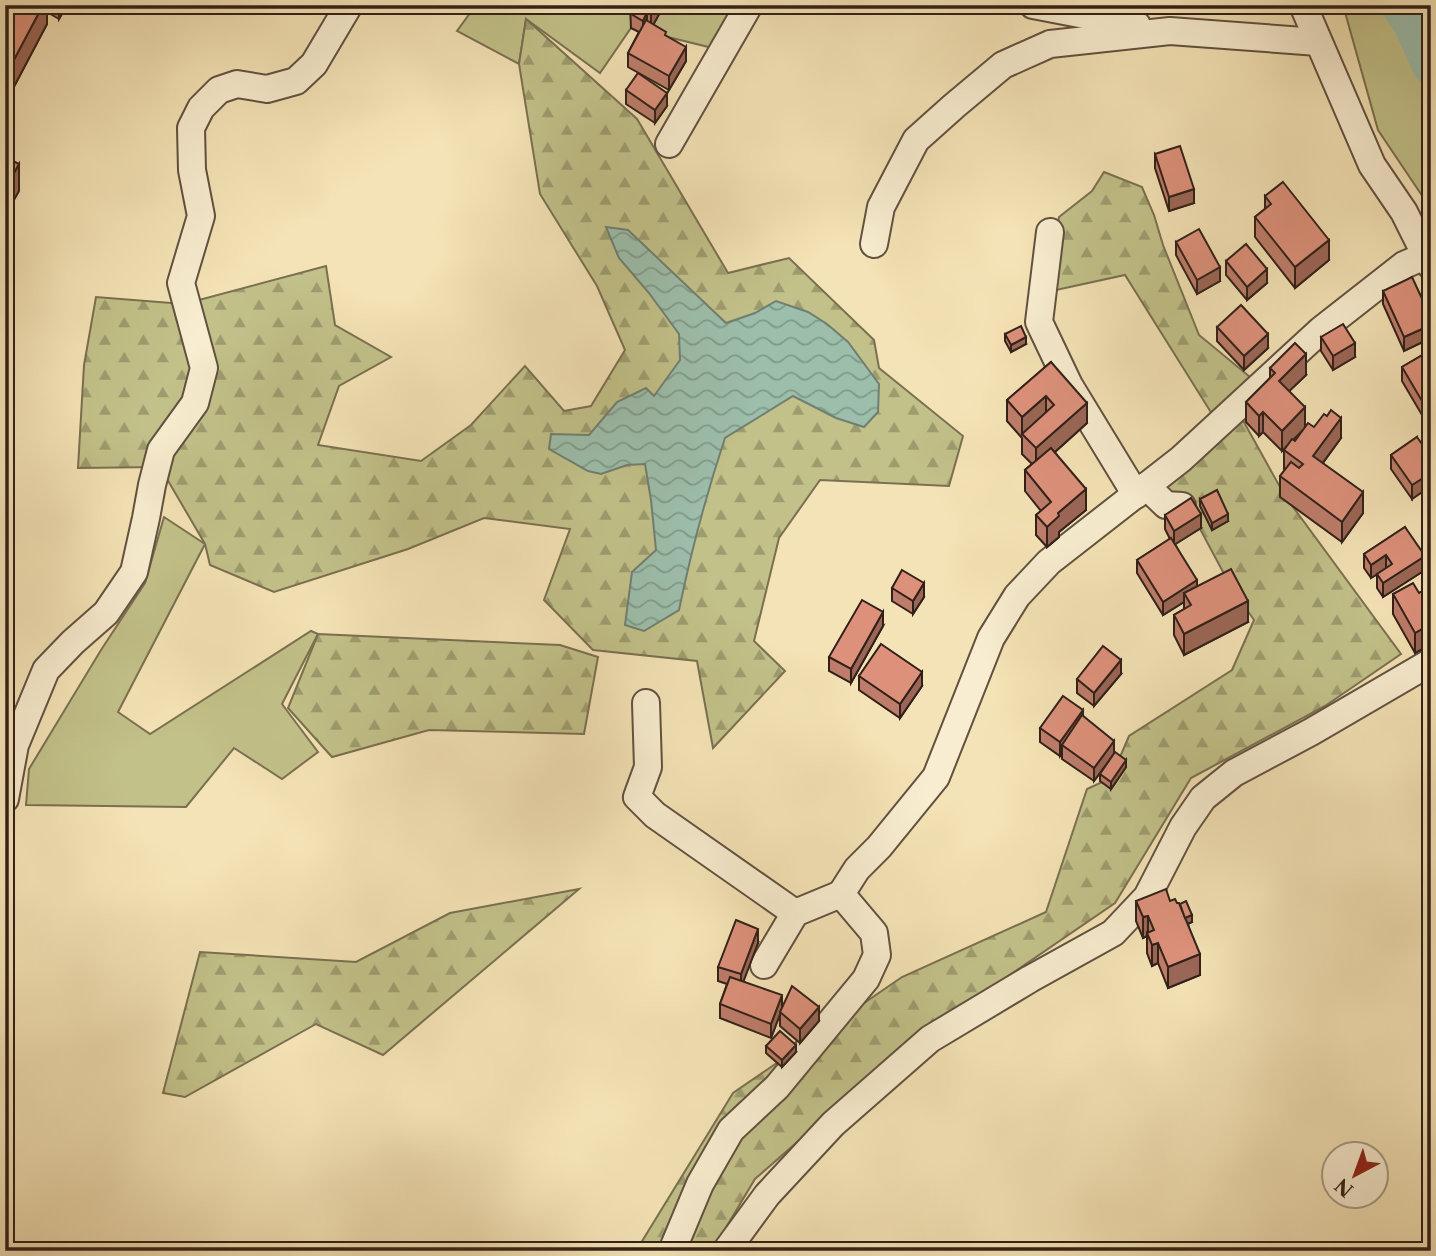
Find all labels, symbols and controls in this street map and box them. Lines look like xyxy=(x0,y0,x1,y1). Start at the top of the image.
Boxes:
north arrow xyxy=(1320,1140,1390,1210)
text: N xyxy=(1330,1173,1358,1202)

